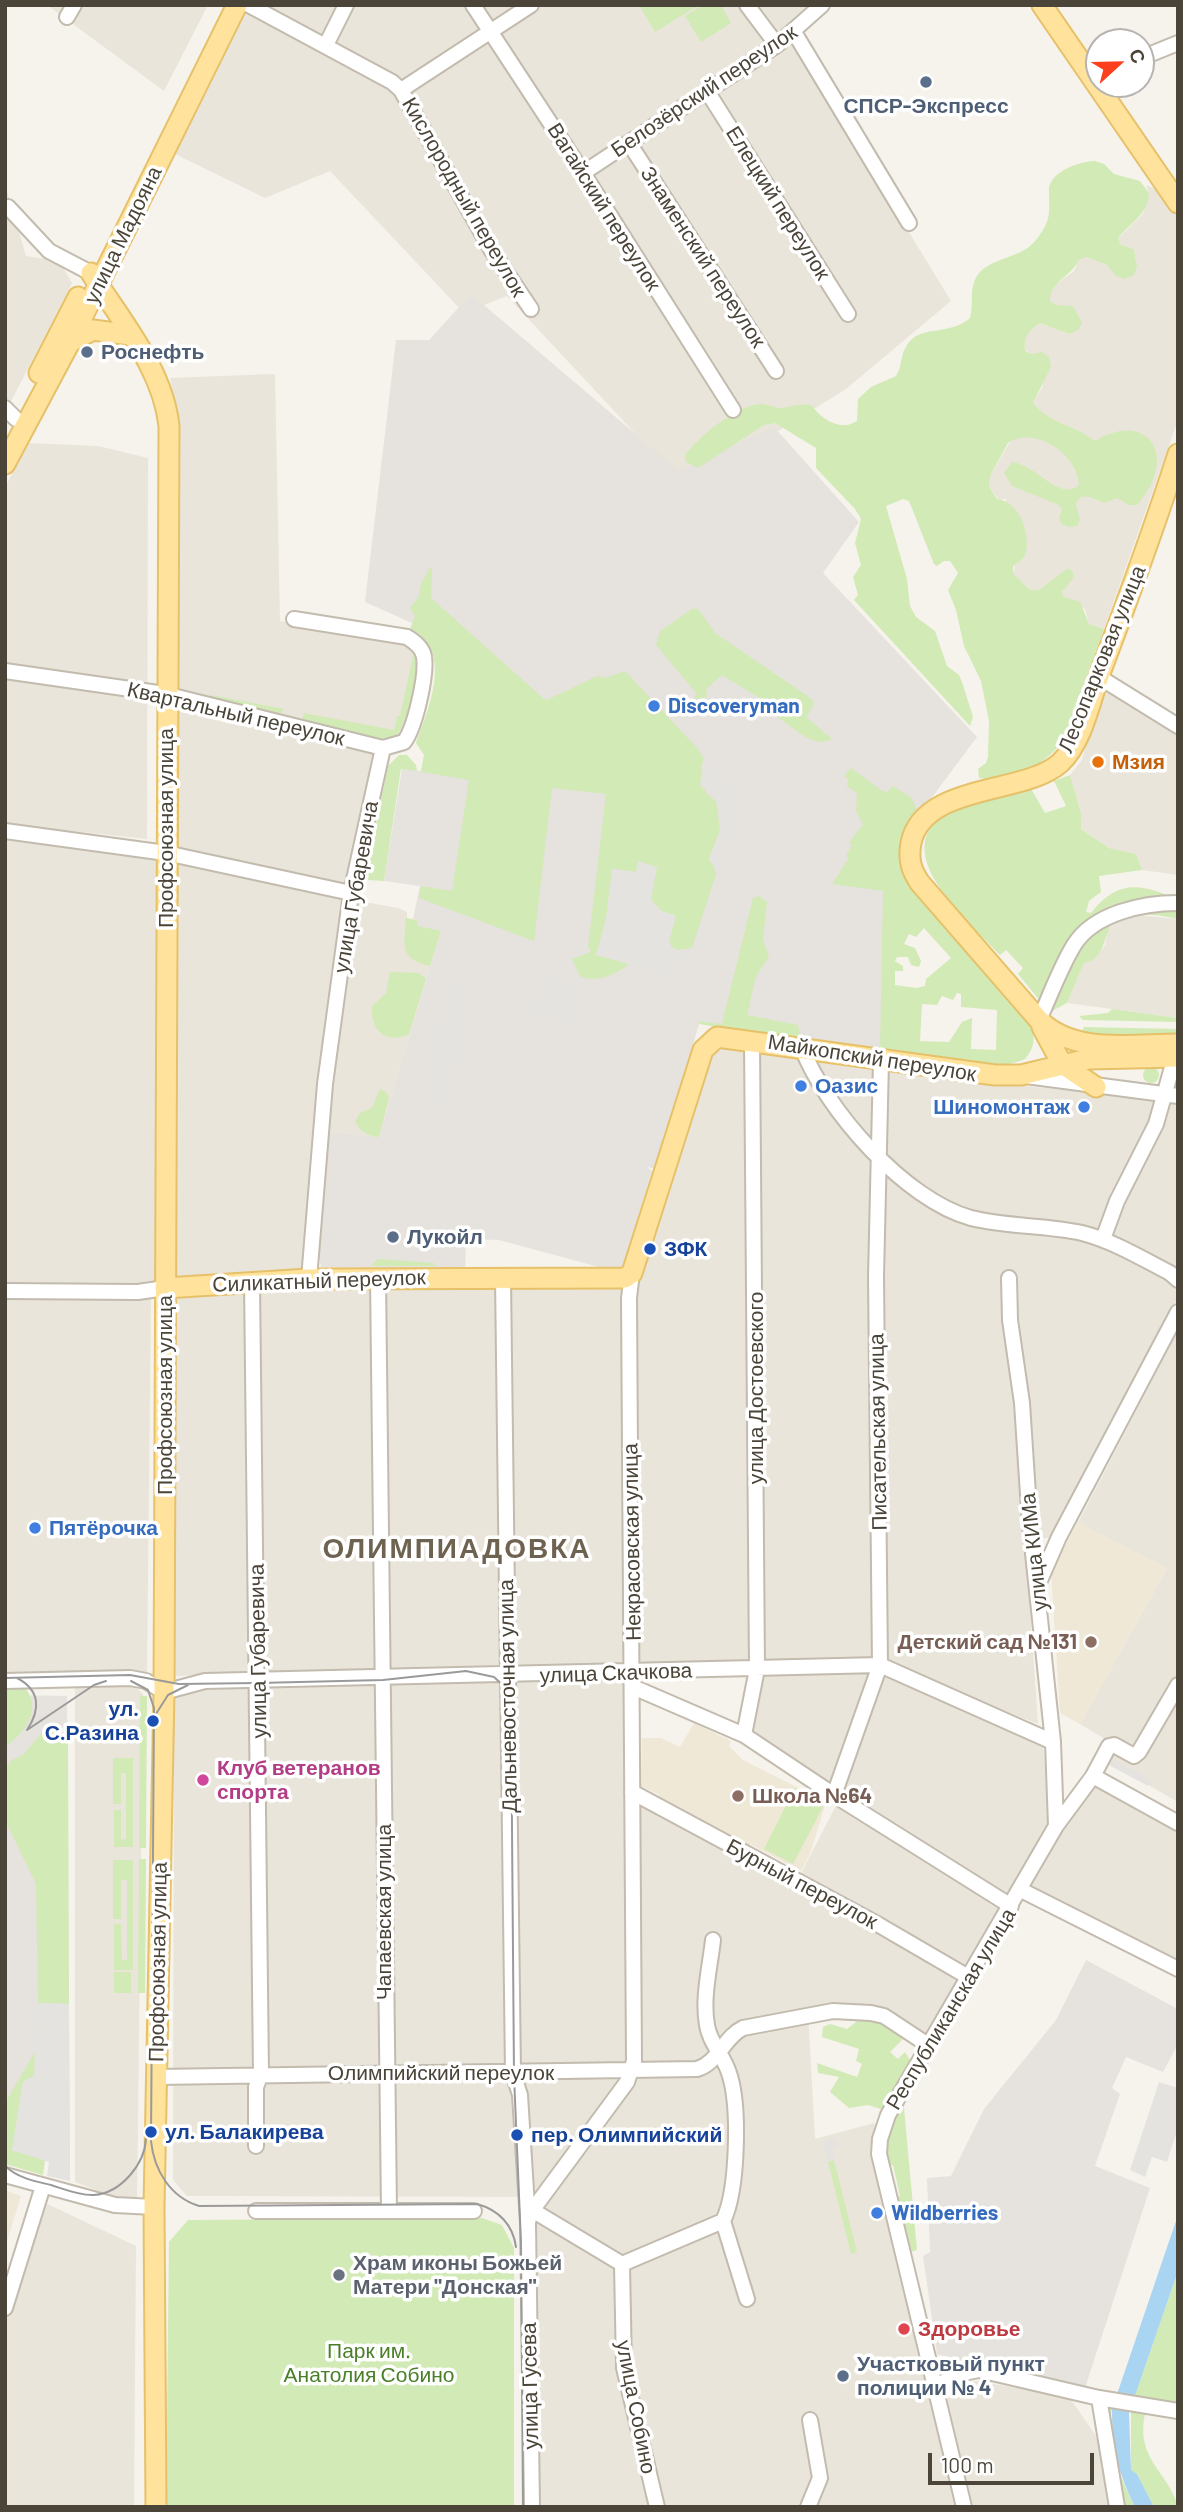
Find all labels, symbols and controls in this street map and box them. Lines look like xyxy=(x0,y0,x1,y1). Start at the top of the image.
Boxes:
street label: Белозёрский переулок xyxy=(606,19,802,163)
north arrow xyxy=(1085,28,1155,98)
text: С xyxy=(1125,45,1151,66)
marker: СПСР-Экспресс xyxy=(918,74,934,90)
street label: Кислородный переулок xyxy=(397,93,531,301)
place label: СПСР-Экспресс xyxy=(843,93,1009,119)
street label: Вагайский переулок xyxy=(542,118,666,296)
street label: Елецкий переулок xyxy=(721,122,835,284)
street label: улица Мадояна xyxy=(79,162,167,308)
street label: Знаменский переулок xyxy=(635,162,771,352)
place label: Роснефть xyxy=(101,339,204,365)
marker: Роснефть xyxy=(79,344,95,360)
street label: Лесопарковая улица xyxy=(1053,562,1151,756)
street label: Квартальный переулок xyxy=(125,677,347,751)
place label: Discoveryman xyxy=(668,693,800,719)
marker: Discoveryman xyxy=(646,698,662,714)
street label: Профсоюзная улица xyxy=(153,728,179,928)
place label: Мзия xyxy=(1112,749,1165,775)
marker: Мзия xyxy=(1090,754,1106,770)
street label: улица Губаревича xyxy=(328,799,384,975)
street label: Майкопский переулок xyxy=(766,1029,978,1087)
place label: Оазис xyxy=(815,1073,878,1099)
marker: Оазис xyxy=(793,1078,809,1094)
place label: Шиномонтаж xyxy=(933,1094,1070,1120)
marker: Шиномонтаж xyxy=(1076,1099,1092,1115)
place label: Лукойл xyxy=(407,1224,483,1250)
marker: Лукойл xyxy=(385,1229,401,1245)
place label: ЗФК xyxy=(664,1236,707,1262)
marker: ЗФК xyxy=(642,1241,658,1257)
street label: Силикатный переулок xyxy=(212,1265,426,1297)
street label: улица Достоевского xyxy=(743,1292,769,1484)
street label: Профсоюзная улица xyxy=(152,1295,178,1495)
street label: Писательская улица xyxy=(864,1333,892,1531)
street label: Некрасовская улица xyxy=(618,1443,646,1641)
street label: улица КИМа xyxy=(1015,1492,1053,1612)
place label: Пятёрочка xyxy=(49,1515,158,1541)
marker: Пятёрочка xyxy=(27,1520,43,1536)
district label: ОЛИМПИАДОВКА xyxy=(324,1532,590,1566)
street label: улица Губаревича xyxy=(244,1563,272,1739)
street label: Дальневосточная улица xyxy=(493,1579,523,1813)
place label: Детский сад №131 xyxy=(897,1629,1077,1655)
marker: Детский сад №131 xyxy=(1083,1634,1099,1650)
street label: улица Скачкова xyxy=(539,1658,693,1688)
place label: ул. С.Разина xyxy=(45,1696,139,1746)
marker: ул. С.Разина xyxy=(145,1713,161,1729)
place label: Клуб ветеранов спорта xyxy=(217,1755,381,1805)
marker: Клуб ветеранов спорта xyxy=(195,1772,211,1788)
place label: Школа №64 xyxy=(752,1783,872,1809)
marker: Школа №64 xyxy=(730,1788,746,1804)
street label: Чапаевская улица xyxy=(371,1824,397,2000)
street label: Бурный переулок xyxy=(722,1834,882,1934)
street label: Профсоюзная улица xyxy=(144,1862,172,2062)
street label: Республиканская улица xyxy=(881,1904,1021,2114)
street label: Олимпийский переулок xyxy=(328,2060,554,2086)
place label: ул. Балакирева xyxy=(165,2119,324,2145)
place label: пер. Олимпийский xyxy=(531,2122,722,2148)
marker: ул. Балакирева xyxy=(143,2124,159,2140)
marker: пер. Олимпийский xyxy=(509,2127,525,2143)
place label: Wildberries xyxy=(891,2200,998,2226)
marker: Wildberries xyxy=(869,2205,885,2221)
place label: Храм иконы Божьей Матери "Донская" xyxy=(353,2250,562,2300)
marker: Храм иконы Божьей Матери "Донская" xyxy=(331,2267,347,2283)
place label: Здоровье xyxy=(918,2316,1020,2342)
marker: Здоровье xyxy=(896,2321,912,2337)
street label: улица Гусева xyxy=(516,2322,544,2450)
park label: Парк им. Анатолия Собино xyxy=(284,2338,454,2388)
street label: улица Собино xyxy=(611,2338,661,2476)
place label: Участковый пункт полиции № 4 xyxy=(857,2351,1045,2401)
marker: Участковый пункт полиции № 4 xyxy=(835,2368,851,2384)
scale bar xyxy=(931,2438,1097,2482)
text: 100 m xyxy=(941,2452,994,2477)

